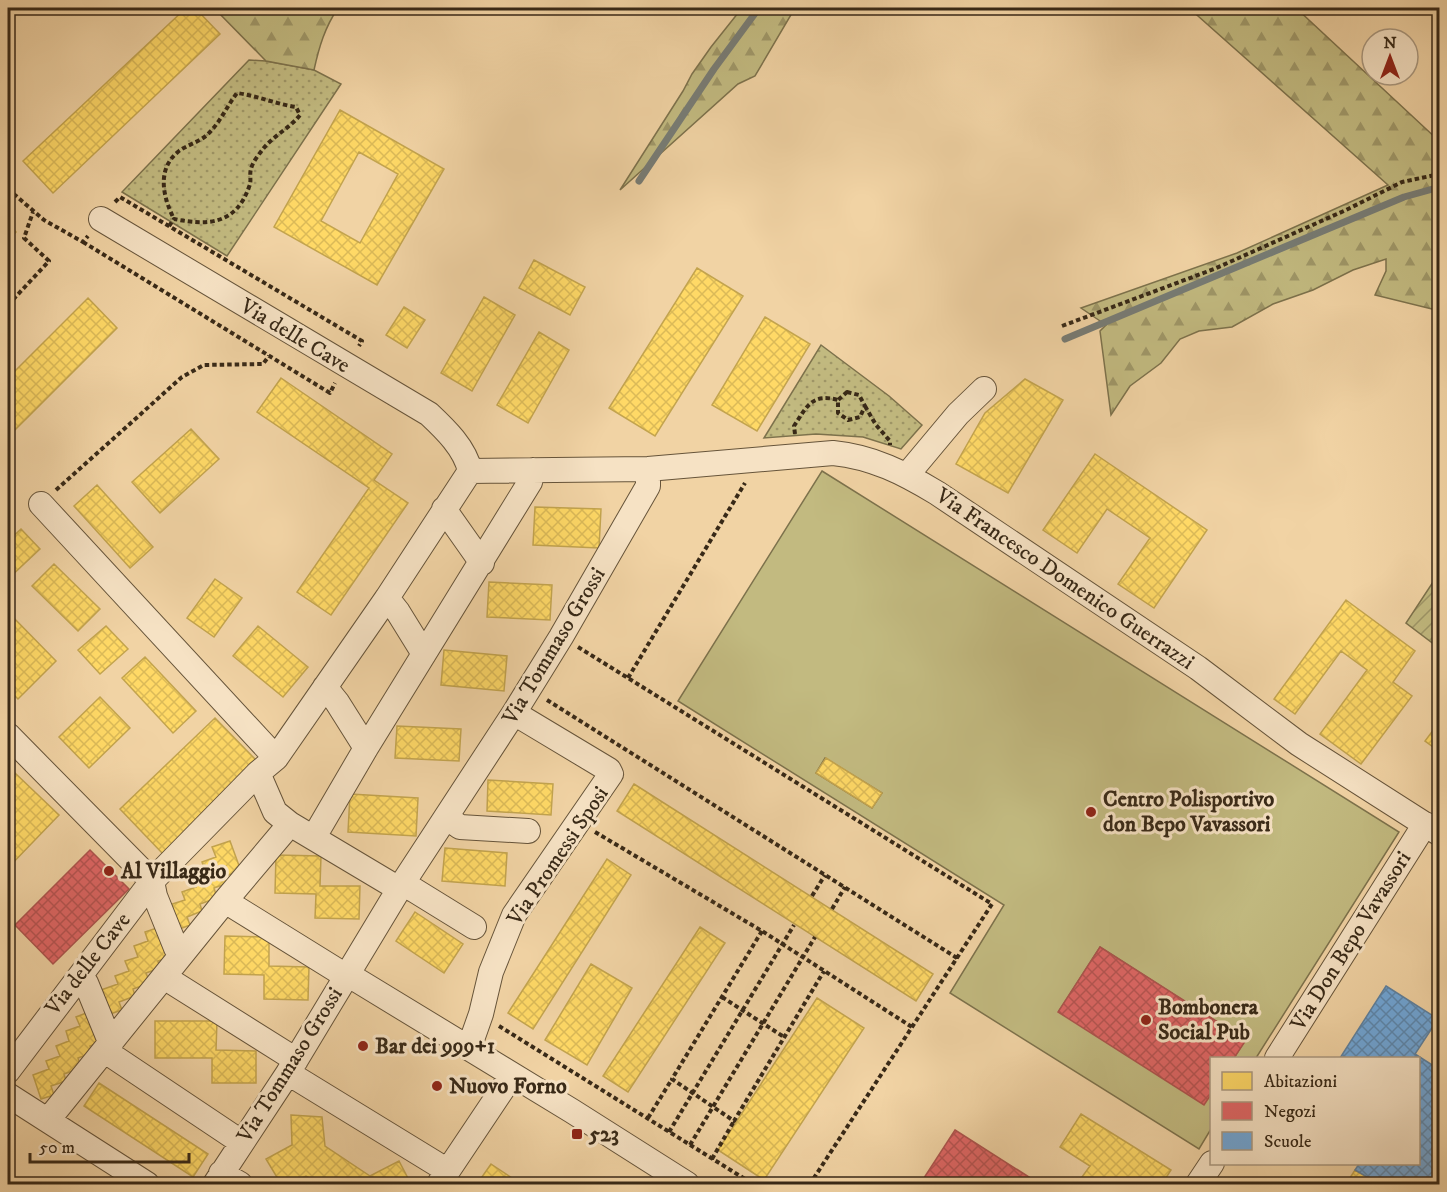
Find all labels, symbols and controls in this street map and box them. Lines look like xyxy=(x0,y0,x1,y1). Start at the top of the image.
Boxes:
north arrow xyxy=(1360,27,1420,87)
text: N xyxy=(1383,33,1397,53)
street label: Via delle Cave xyxy=(234,292,355,379)
street label: Via Francesco Domenico Guerrazzi xyxy=(930,482,1199,676)
street label: Via Tommaso Grossi xyxy=(496,563,611,730)
street label: Via Promessi Sposi xyxy=(501,781,615,932)
place label: Centro Polisportivo don Bepo Vavassori xyxy=(1103,786,1275,838)
marker: Centro Polisportivo don Bepo Vavassori xyxy=(1084,805,1098,819)
street label: Via Don Bepo Vavassori xyxy=(1284,846,1417,1036)
place label: Al Villaggio xyxy=(120,858,226,885)
marker: Al Villaggio xyxy=(102,864,116,878)
street label: Via delle Cave xyxy=(39,907,137,1022)
street label: Via Tommaso Grossi xyxy=(231,982,349,1149)
place label: Bombonera Social Pub xyxy=(1158,994,1259,1046)
marker: Bombonera Social Pub xyxy=(1139,1013,1153,1027)
place label: Bar dei 999+1 xyxy=(375,1033,495,1060)
marker: Bar dei 999+1 xyxy=(356,1039,370,1053)
legend xyxy=(1210,1057,1420,1165)
text: Abitazioni xyxy=(1264,1071,1337,1093)
place label: Nuovo Forno xyxy=(449,1073,567,1100)
marker: Nuovo Forno xyxy=(430,1079,444,1093)
text: Negozi xyxy=(1264,1101,1316,1123)
place label: 523 xyxy=(588,1121,619,1148)
scale bar xyxy=(30,1126,189,1164)
marker: 523 xyxy=(570,1127,584,1141)
text: Scuole xyxy=(1264,1131,1311,1153)
text: 50 m xyxy=(39,1137,75,1159)

